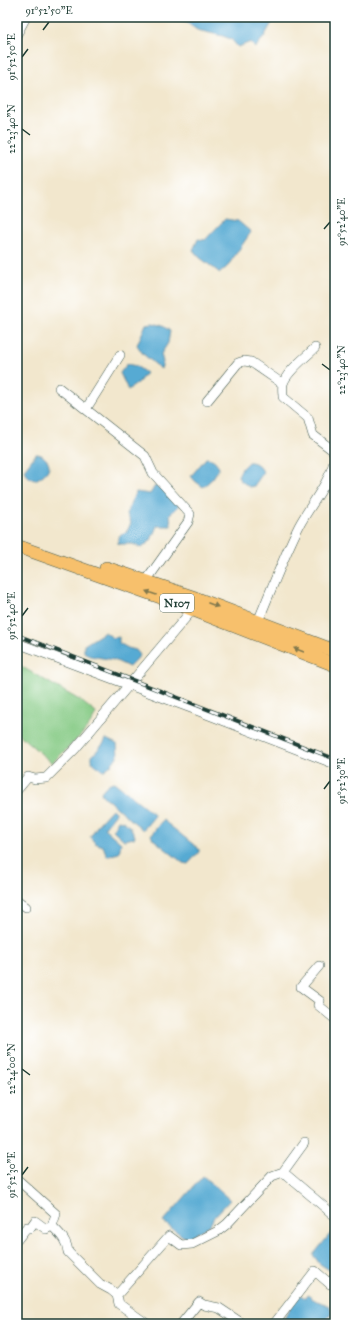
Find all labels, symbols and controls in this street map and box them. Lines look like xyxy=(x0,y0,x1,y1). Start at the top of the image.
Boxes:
text: 91°52'50"E xyxy=(25,5,73,17)
text: 91°52'50"E xyxy=(6,33,18,81)
text: 22°23'40"N xyxy=(6,104,18,154)
text: 91°52'40"E xyxy=(336,198,348,246)
text: 22°23'40"N xyxy=(336,345,348,395)
one-way arrow xyxy=(145,590,157,596)
text: 91°52'40"E xyxy=(6,592,18,640)
road number: N107 xyxy=(160,594,194,612)
one-way arrow xyxy=(207,602,219,608)
one-way arrow xyxy=(292,647,304,653)
text: 91°52'30"E xyxy=(336,758,348,804)
text: 22°24'00"N xyxy=(6,1043,18,1095)
text: 91°52'30"E xyxy=(6,1152,18,1198)

